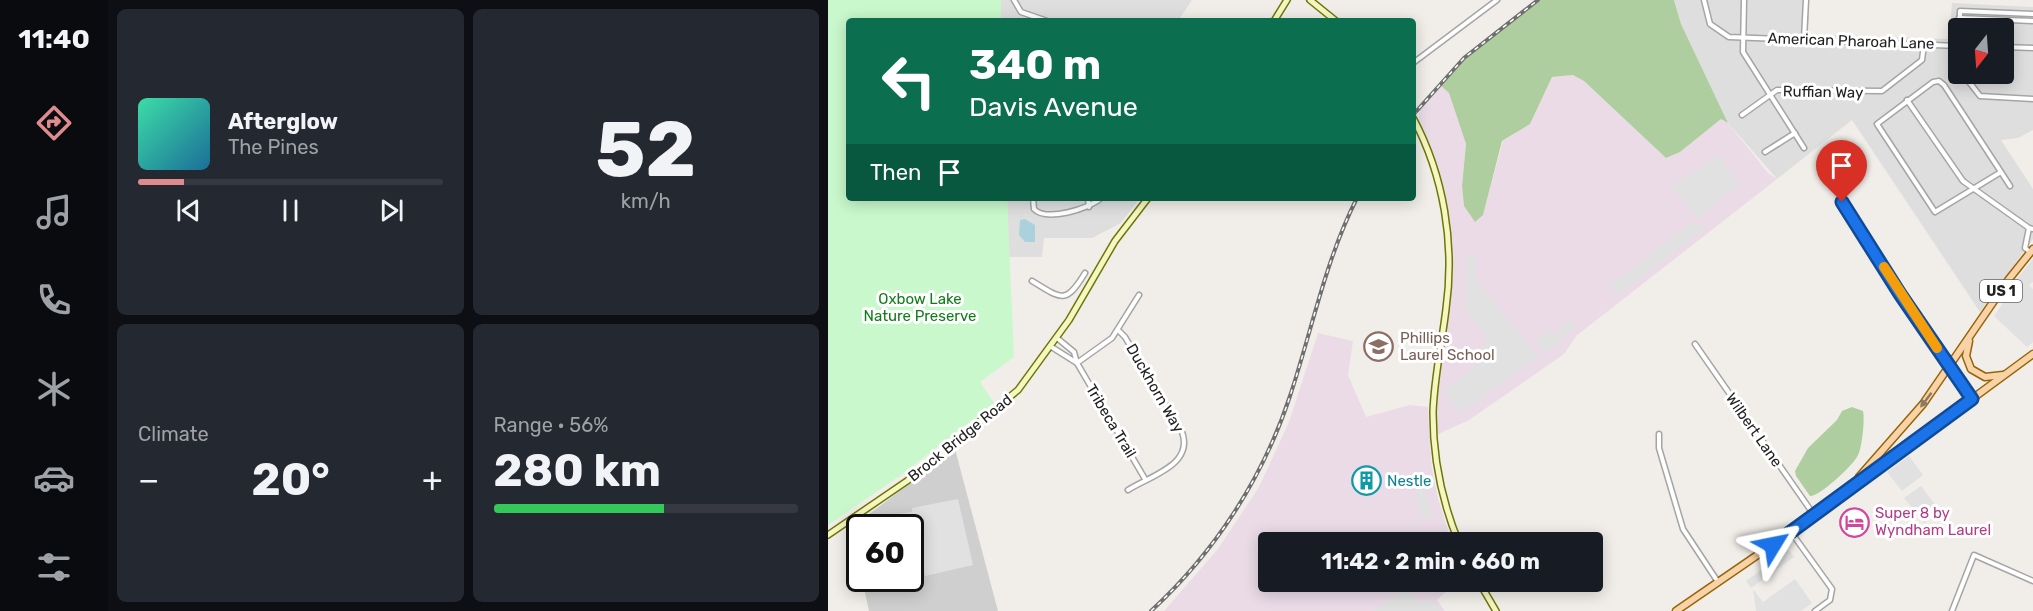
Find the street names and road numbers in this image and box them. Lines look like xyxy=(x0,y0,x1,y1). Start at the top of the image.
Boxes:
street label: American Pharoah Lane xyxy=(1767,29,1935,53)
street label: Ruffian Way xyxy=(1783,82,1863,102)
road number: US 1 xyxy=(1980,280,2022,302)
street label: Duckhorn Way xyxy=(1122,340,1188,436)
street label: Tribeca Trail xyxy=(1082,381,1140,461)
street label: Wilbert Lane xyxy=(1722,390,1786,470)
street label: Brock Bridge Road xyxy=(904,391,1016,485)

